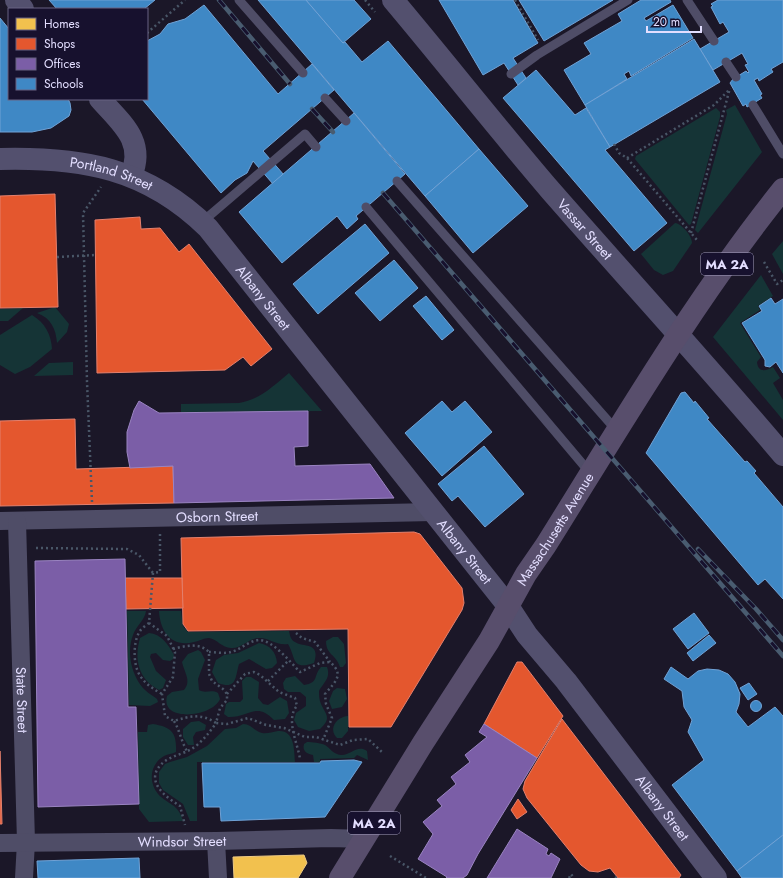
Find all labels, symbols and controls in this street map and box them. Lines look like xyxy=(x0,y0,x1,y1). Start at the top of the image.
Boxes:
legend xyxy=(8,8,148,100)
scale bar xyxy=(647,8,701,34)
text: 20 m xyxy=(653,13,680,31)
text: Homes xyxy=(44,15,80,33)
text: Shops xyxy=(44,35,75,53)
text: Offices xyxy=(44,55,80,73)
text: Schools xyxy=(44,75,83,93)
street label: Portland Street xyxy=(69,152,157,196)
street label: Vassar Street xyxy=(552,195,618,265)
road number: MA 2A xyxy=(701,253,753,275)
street label: Albany Street xyxy=(231,261,296,335)
street label: Massachusetts Avenue xyxy=(512,469,599,589)
street label: Osborn Street xyxy=(176,506,259,527)
street label: Albany Street xyxy=(432,514,497,589)
street label: State Street xyxy=(11,667,33,734)
street label: Albany Street xyxy=(631,770,695,845)
road number: MA 2A xyxy=(348,812,400,834)
street label: Windsor Street xyxy=(138,831,227,852)

